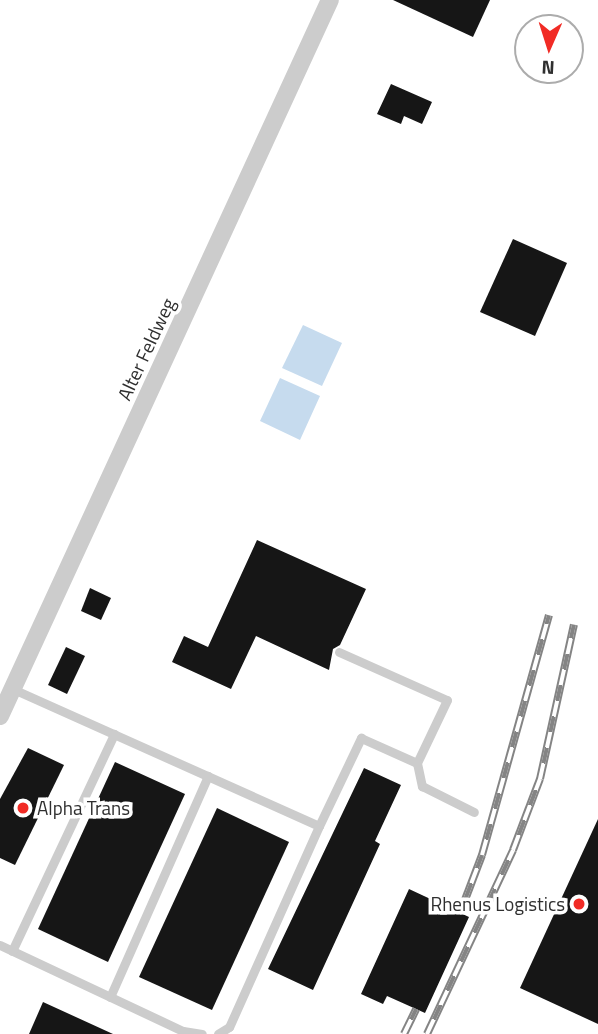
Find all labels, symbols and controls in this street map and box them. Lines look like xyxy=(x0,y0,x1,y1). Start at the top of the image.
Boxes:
north arrow xyxy=(514,14,584,84)
text: N xyxy=(541,54,555,83)
street label: Alter Feldweg xyxy=(112,294,180,404)
place label: Alpha Trans xyxy=(37,797,130,819)
marker: Alpha Trans xyxy=(15,800,31,816)
place label: Rhenus Logistics xyxy=(430,893,565,915)
marker: Rhenus Logistics xyxy=(571,896,587,912)

